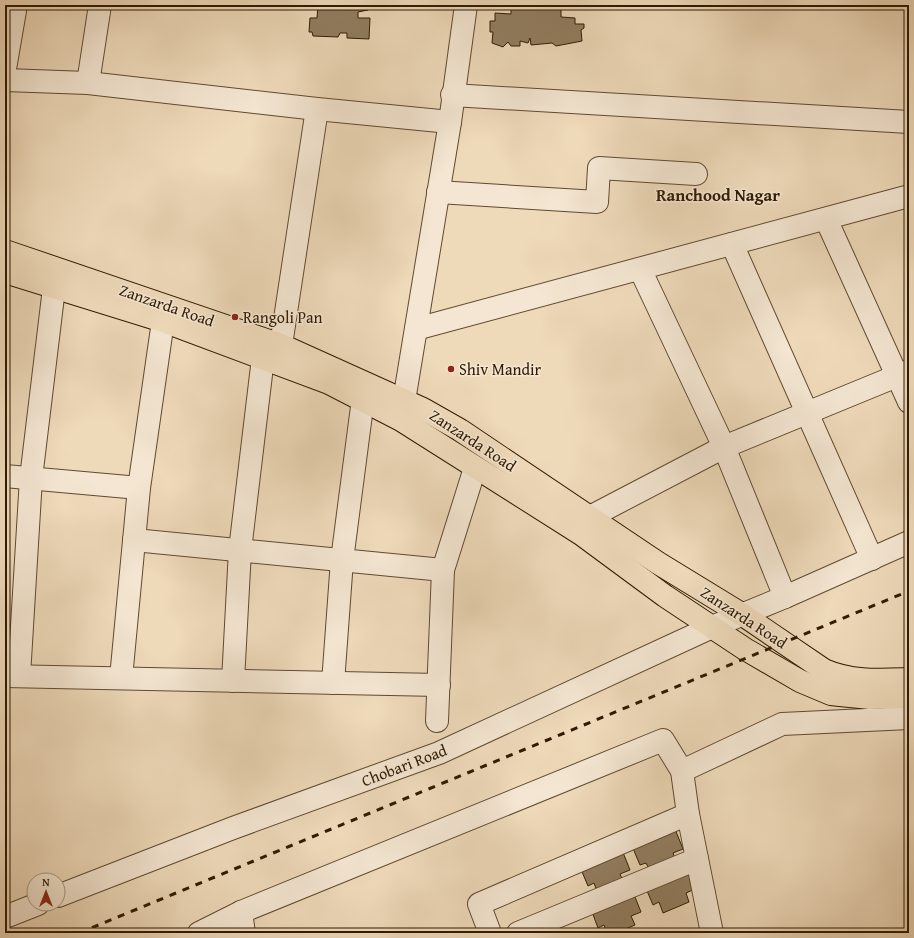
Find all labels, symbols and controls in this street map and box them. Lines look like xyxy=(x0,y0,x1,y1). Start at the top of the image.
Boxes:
district label: Ranchood Nagar xyxy=(656,182,780,207)
street label: Zanzarda Road xyxy=(116,278,218,333)
place label: Rangoli Pan xyxy=(243,305,323,329)
marker: Rangoli Pan xyxy=(230,312,240,322)
place label: Shiv Mandir xyxy=(459,357,541,381)
marker: Shiv Mandir xyxy=(446,364,456,374)
street label: Zanzarda Road xyxy=(425,403,521,477)
street label: Zanzarda Road xyxy=(696,580,792,654)
street label: Chobari Road xyxy=(358,738,451,792)
north arrow xyxy=(26,872,66,912)
text: N xyxy=(42,874,50,890)

